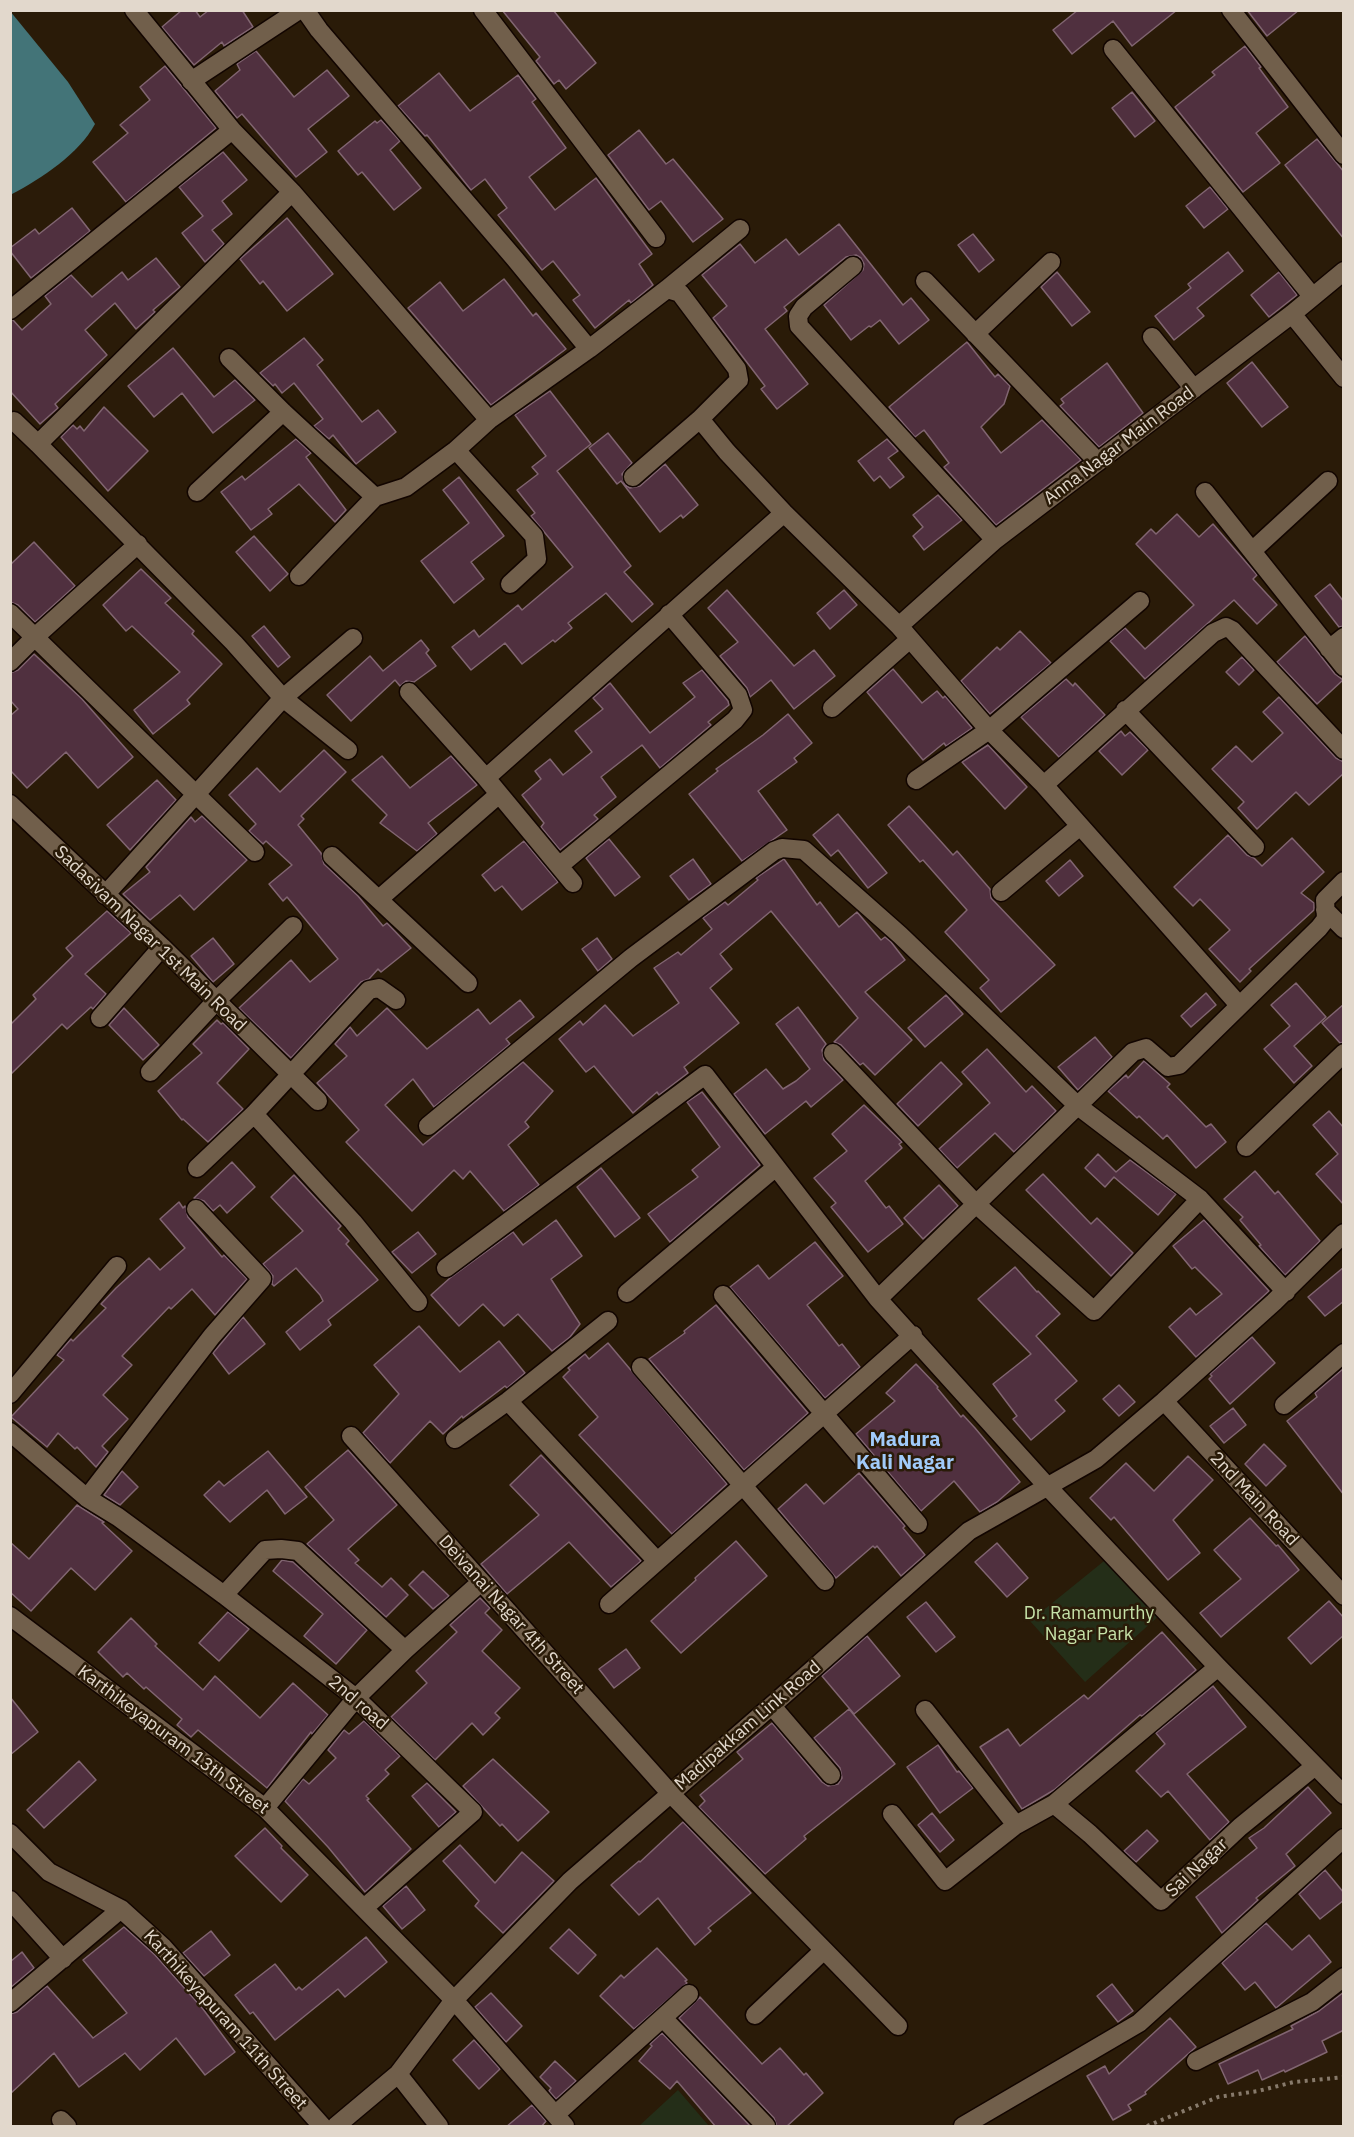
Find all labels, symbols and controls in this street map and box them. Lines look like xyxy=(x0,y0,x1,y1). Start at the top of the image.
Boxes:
street label: Anna Nagar Main Road xyxy=(1040,382,1198,510)
street label: Sadasivam Nagar 1st Main Road xyxy=(50,841,250,1037)
district label: Madura Kali Nagar xyxy=(856,1428,954,1475)
street label: 2nd Main Road xyxy=(1205,1448,1303,1550)
street label: Deivanai Nagar 4th Street xyxy=(434,1531,588,1699)
park label: Dr. Ramamurthy Nagar Park xyxy=(1024,1603,1154,1646)
street label: Madipakkam Link Road xyxy=(671,1657,825,1795)
street label: Karthikeyapuram 13th Street xyxy=(73,1661,273,1819)
street label: 2nd road xyxy=(324,1671,392,1735)
street label: Sai Nagar xyxy=(1162,1834,1232,1902)
street label: Karthikeyapuram 11th Street xyxy=(139,1926,311,2114)

